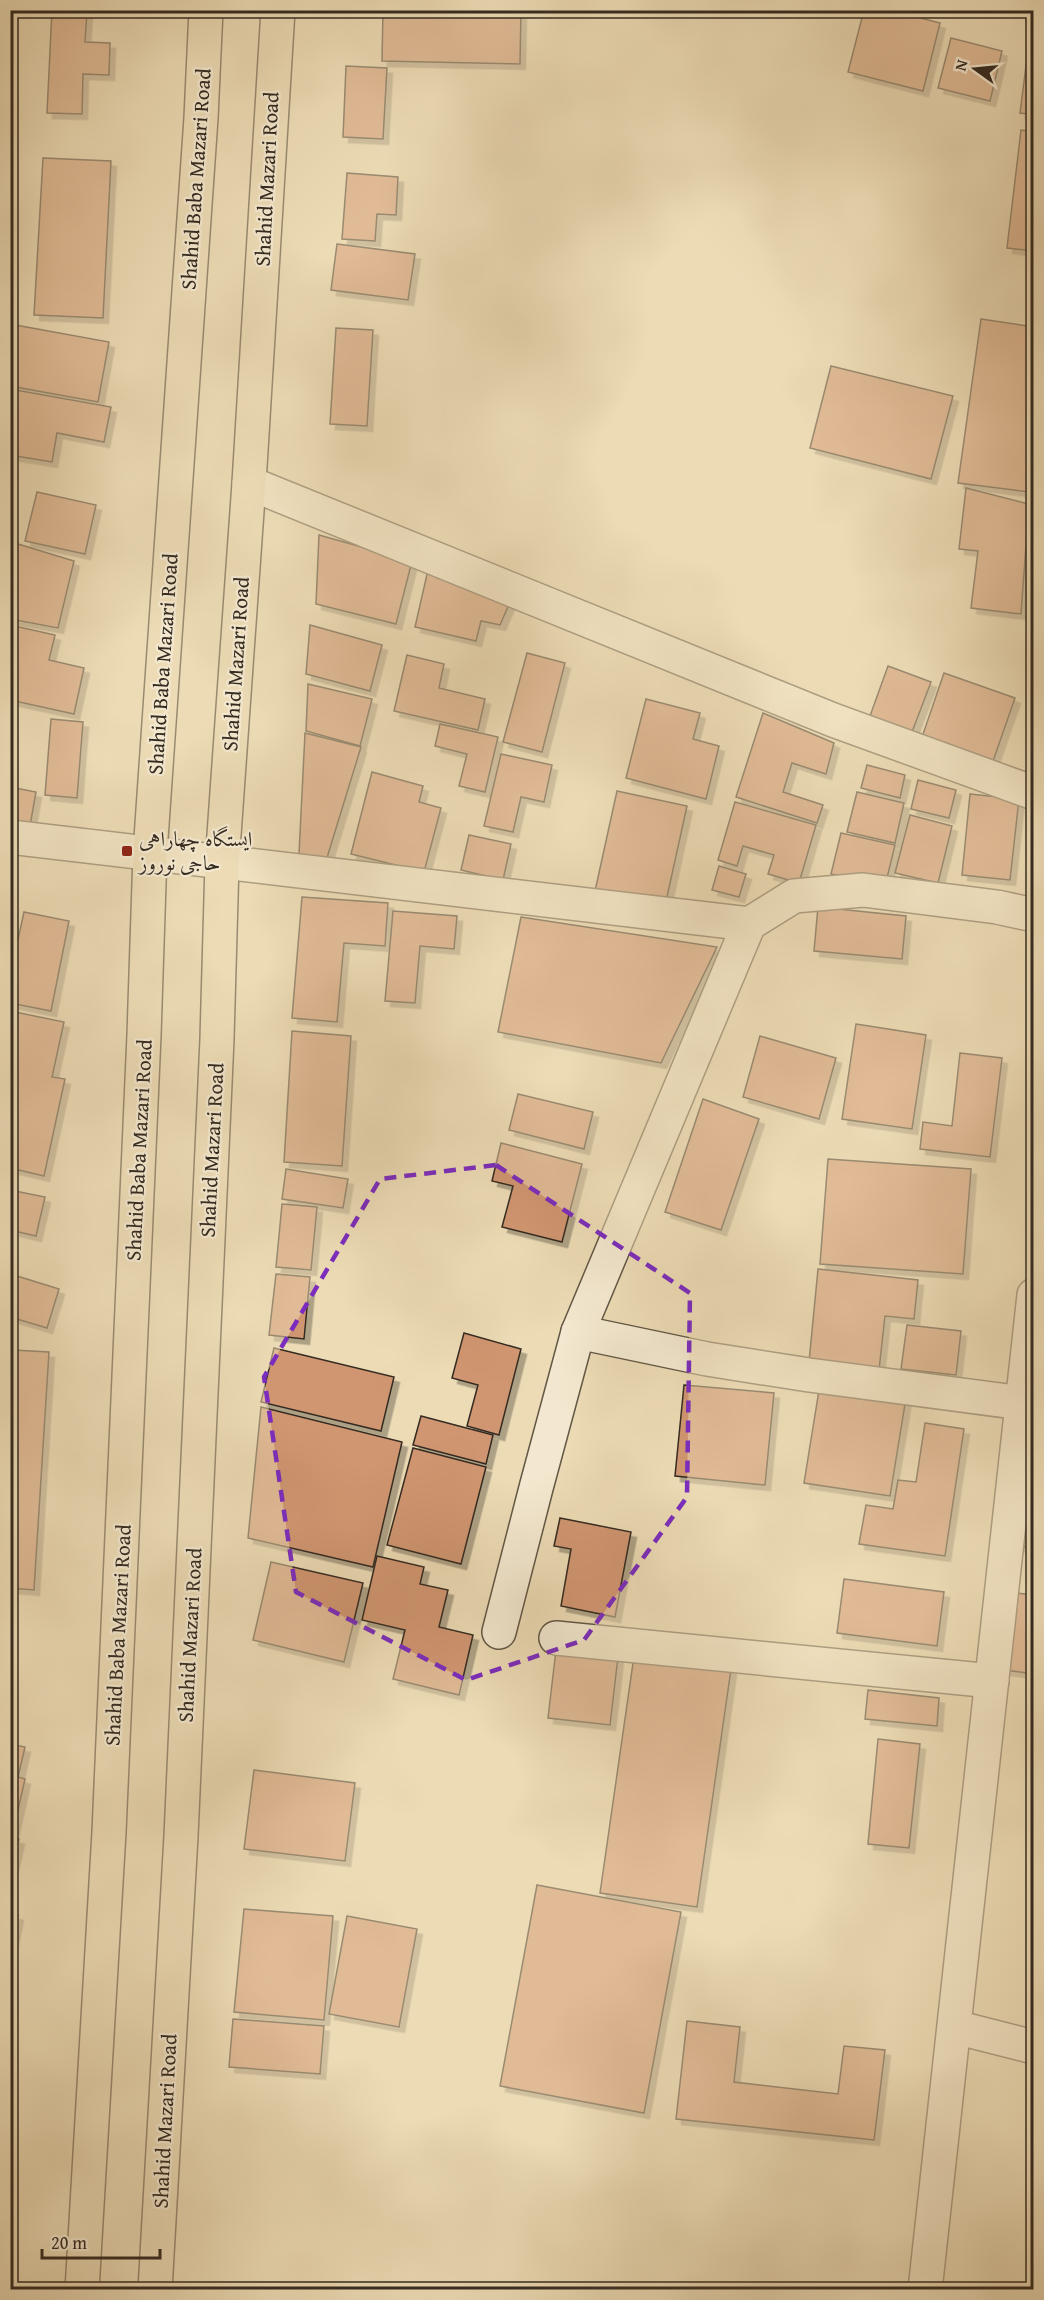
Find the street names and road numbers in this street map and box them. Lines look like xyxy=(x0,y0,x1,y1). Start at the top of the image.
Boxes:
street label: Shahid Baba Mazari Road xyxy=(172,66,219,291)
street label: Shahid Mazari Road xyxy=(246,90,287,267)
street label: Shahid Baba Mazari Road xyxy=(139,551,186,776)
street label: Shahid Mazari Road xyxy=(214,575,257,752)
street label: Shahid Baba Mazari Road xyxy=(117,1037,160,1262)
street label: Shahid Mazari Road xyxy=(191,1061,232,1238)
street label: Shahid Baba Mazari Road xyxy=(96,1522,139,1747)
street label: Shahid Mazari Road xyxy=(169,1546,210,1723)
street label: Shahid Mazari Road xyxy=(144,2032,185,2209)

